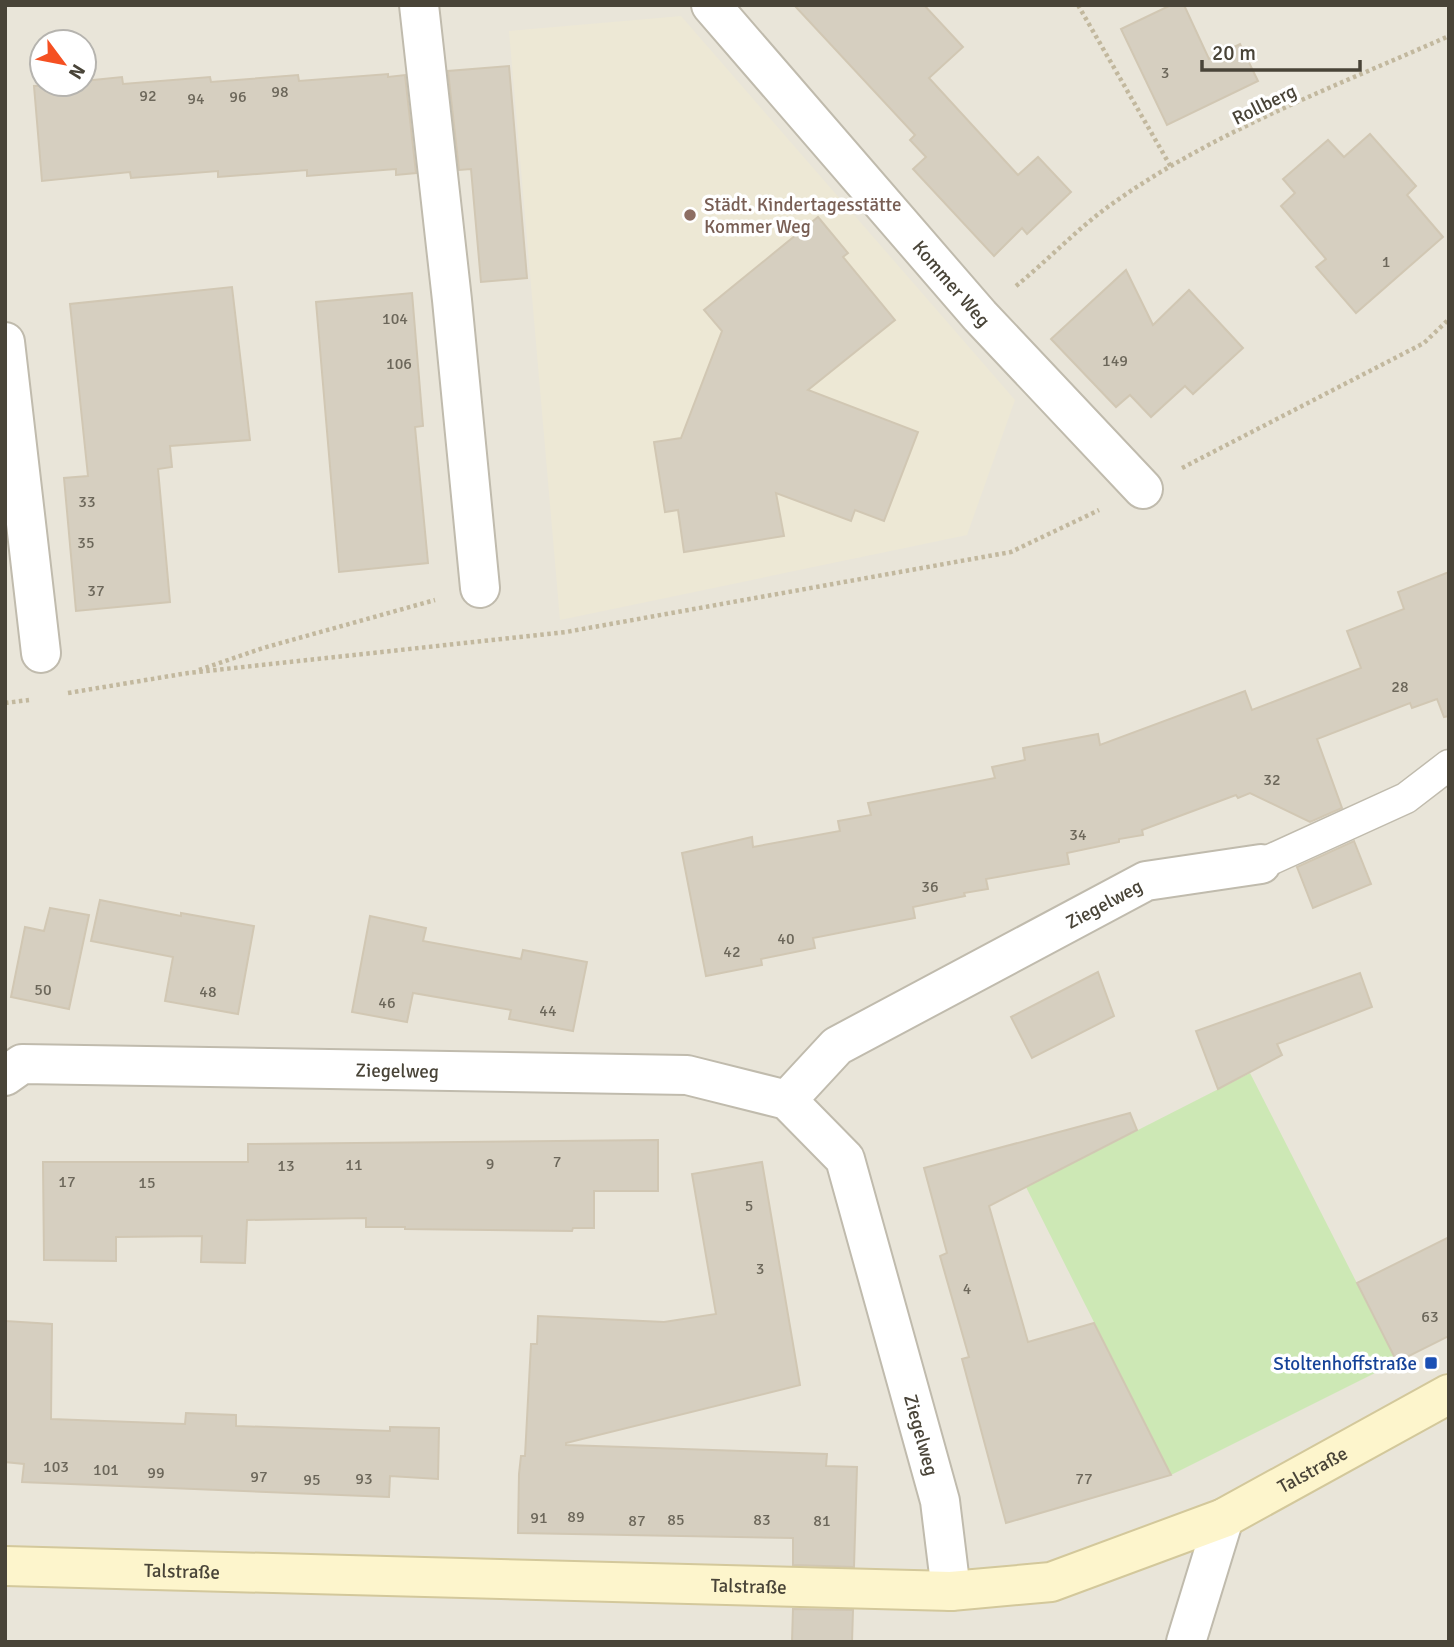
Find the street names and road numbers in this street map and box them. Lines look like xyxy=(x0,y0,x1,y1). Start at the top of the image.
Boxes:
street label: Rollberg xyxy=(1228,79,1300,131)
street label: Kommer Weg xyxy=(907,236,995,332)
street label: Ziegelweg xyxy=(1062,874,1147,935)
street label: Ziegelweg xyxy=(355,1059,439,1084)
street label: Ziegelweg xyxy=(898,1392,943,1479)
street label: Talstraße xyxy=(1274,1441,1352,1499)
street label: Talstraße xyxy=(144,1559,220,1585)
street label: Talstraße xyxy=(710,1574,787,1600)

